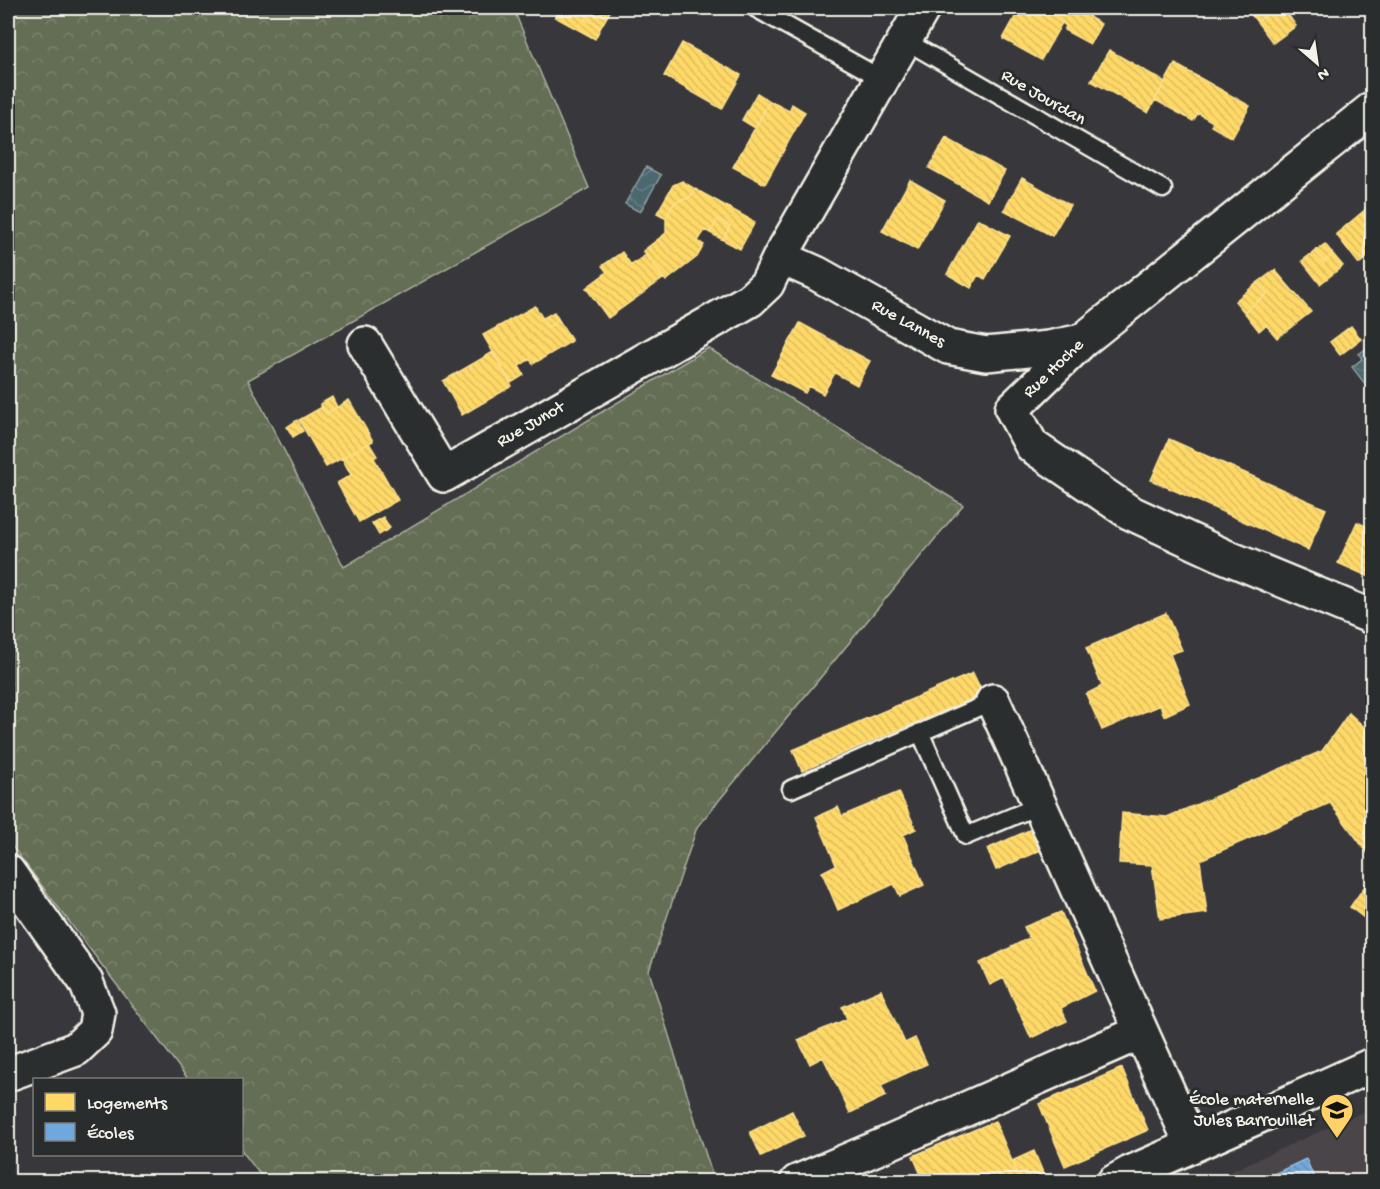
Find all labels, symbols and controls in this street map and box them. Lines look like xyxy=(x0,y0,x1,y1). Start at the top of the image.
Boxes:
north arrow xyxy=(1287,33,1347,93)
text: N xyxy=(1313,62,1332,84)
street label: Rue Jourdan xyxy=(997,65,1089,131)
street label: Rue Lannes xyxy=(867,295,950,353)
street label: Rue Hoche xyxy=(1019,335,1089,403)
street label: Rue Junot xyxy=(493,396,570,453)
legend xyxy=(33,1078,243,1156)
place label: École maternelle Jules Barrouillet xyxy=(1189,1090,1316,1132)
school or university icon: École maternelle Jules Barrouillet xyxy=(1319,1092,1355,1139)
text: Logements xyxy=(87,1094,168,1115)
text: Écoles xyxy=(87,1124,135,1145)

